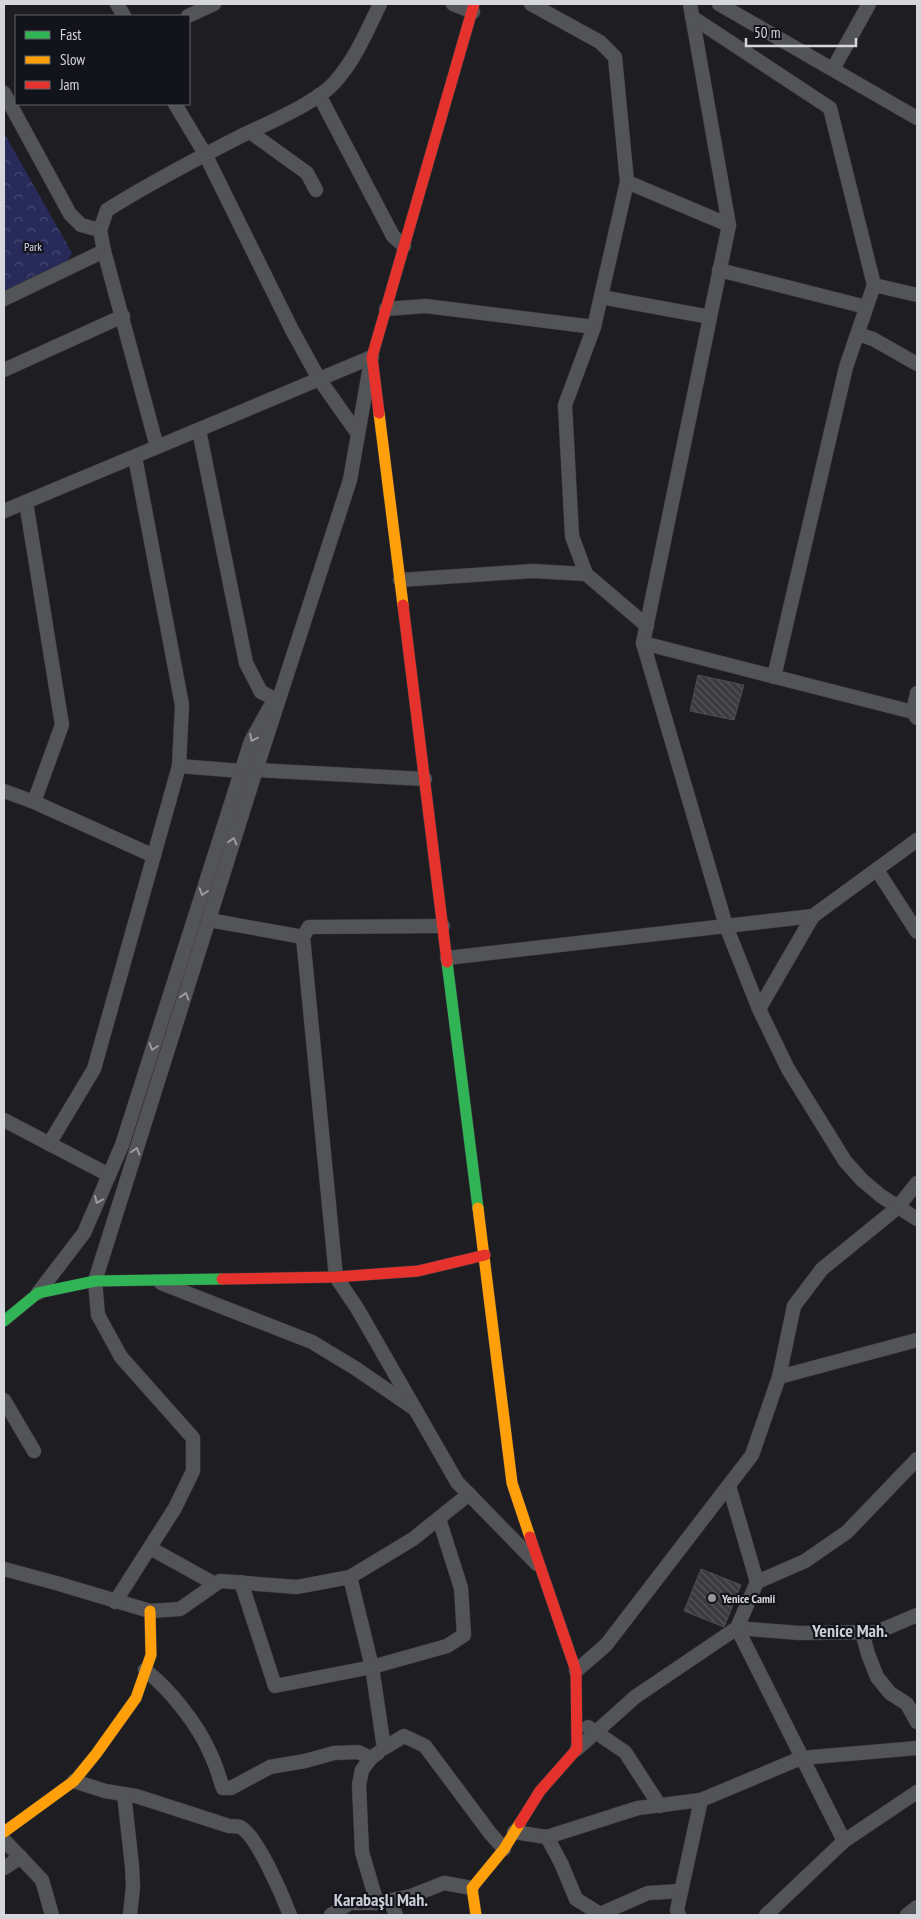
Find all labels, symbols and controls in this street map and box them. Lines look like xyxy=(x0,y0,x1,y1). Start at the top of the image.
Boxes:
legend xyxy=(15,15,190,105)
scale bar xyxy=(746,15,856,47)
text: 50 m xyxy=(754,23,780,42)
text: Fast xyxy=(60,25,81,44)
text: Slow xyxy=(60,50,85,69)
text: Jam xyxy=(59,75,79,94)
park label: Park xyxy=(24,239,42,254)
one-way arrow xyxy=(249,733,260,742)
one-way arrow xyxy=(228,837,238,846)
one-way arrow xyxy=(198,888,208,896)
one-way arrow xyxy=(179,992,189,1001)
one-way arrow xyxy=(149,1042,159,1051)
one-way arrow xyxy=(130,1147,140,1156)
one-way arrow xyxy=(94,1195,105,1204)
place label: Yenice Camii xyxy=(721,1591,776,1606)
marker: Yenice Camii xyxy=(706,1592,718,1604)
district label: Yenice Mah. xyxy=(811,1619,888,1642)
district label: Karabaşlı Mah. xyxy=(334,1888,428,1911)

